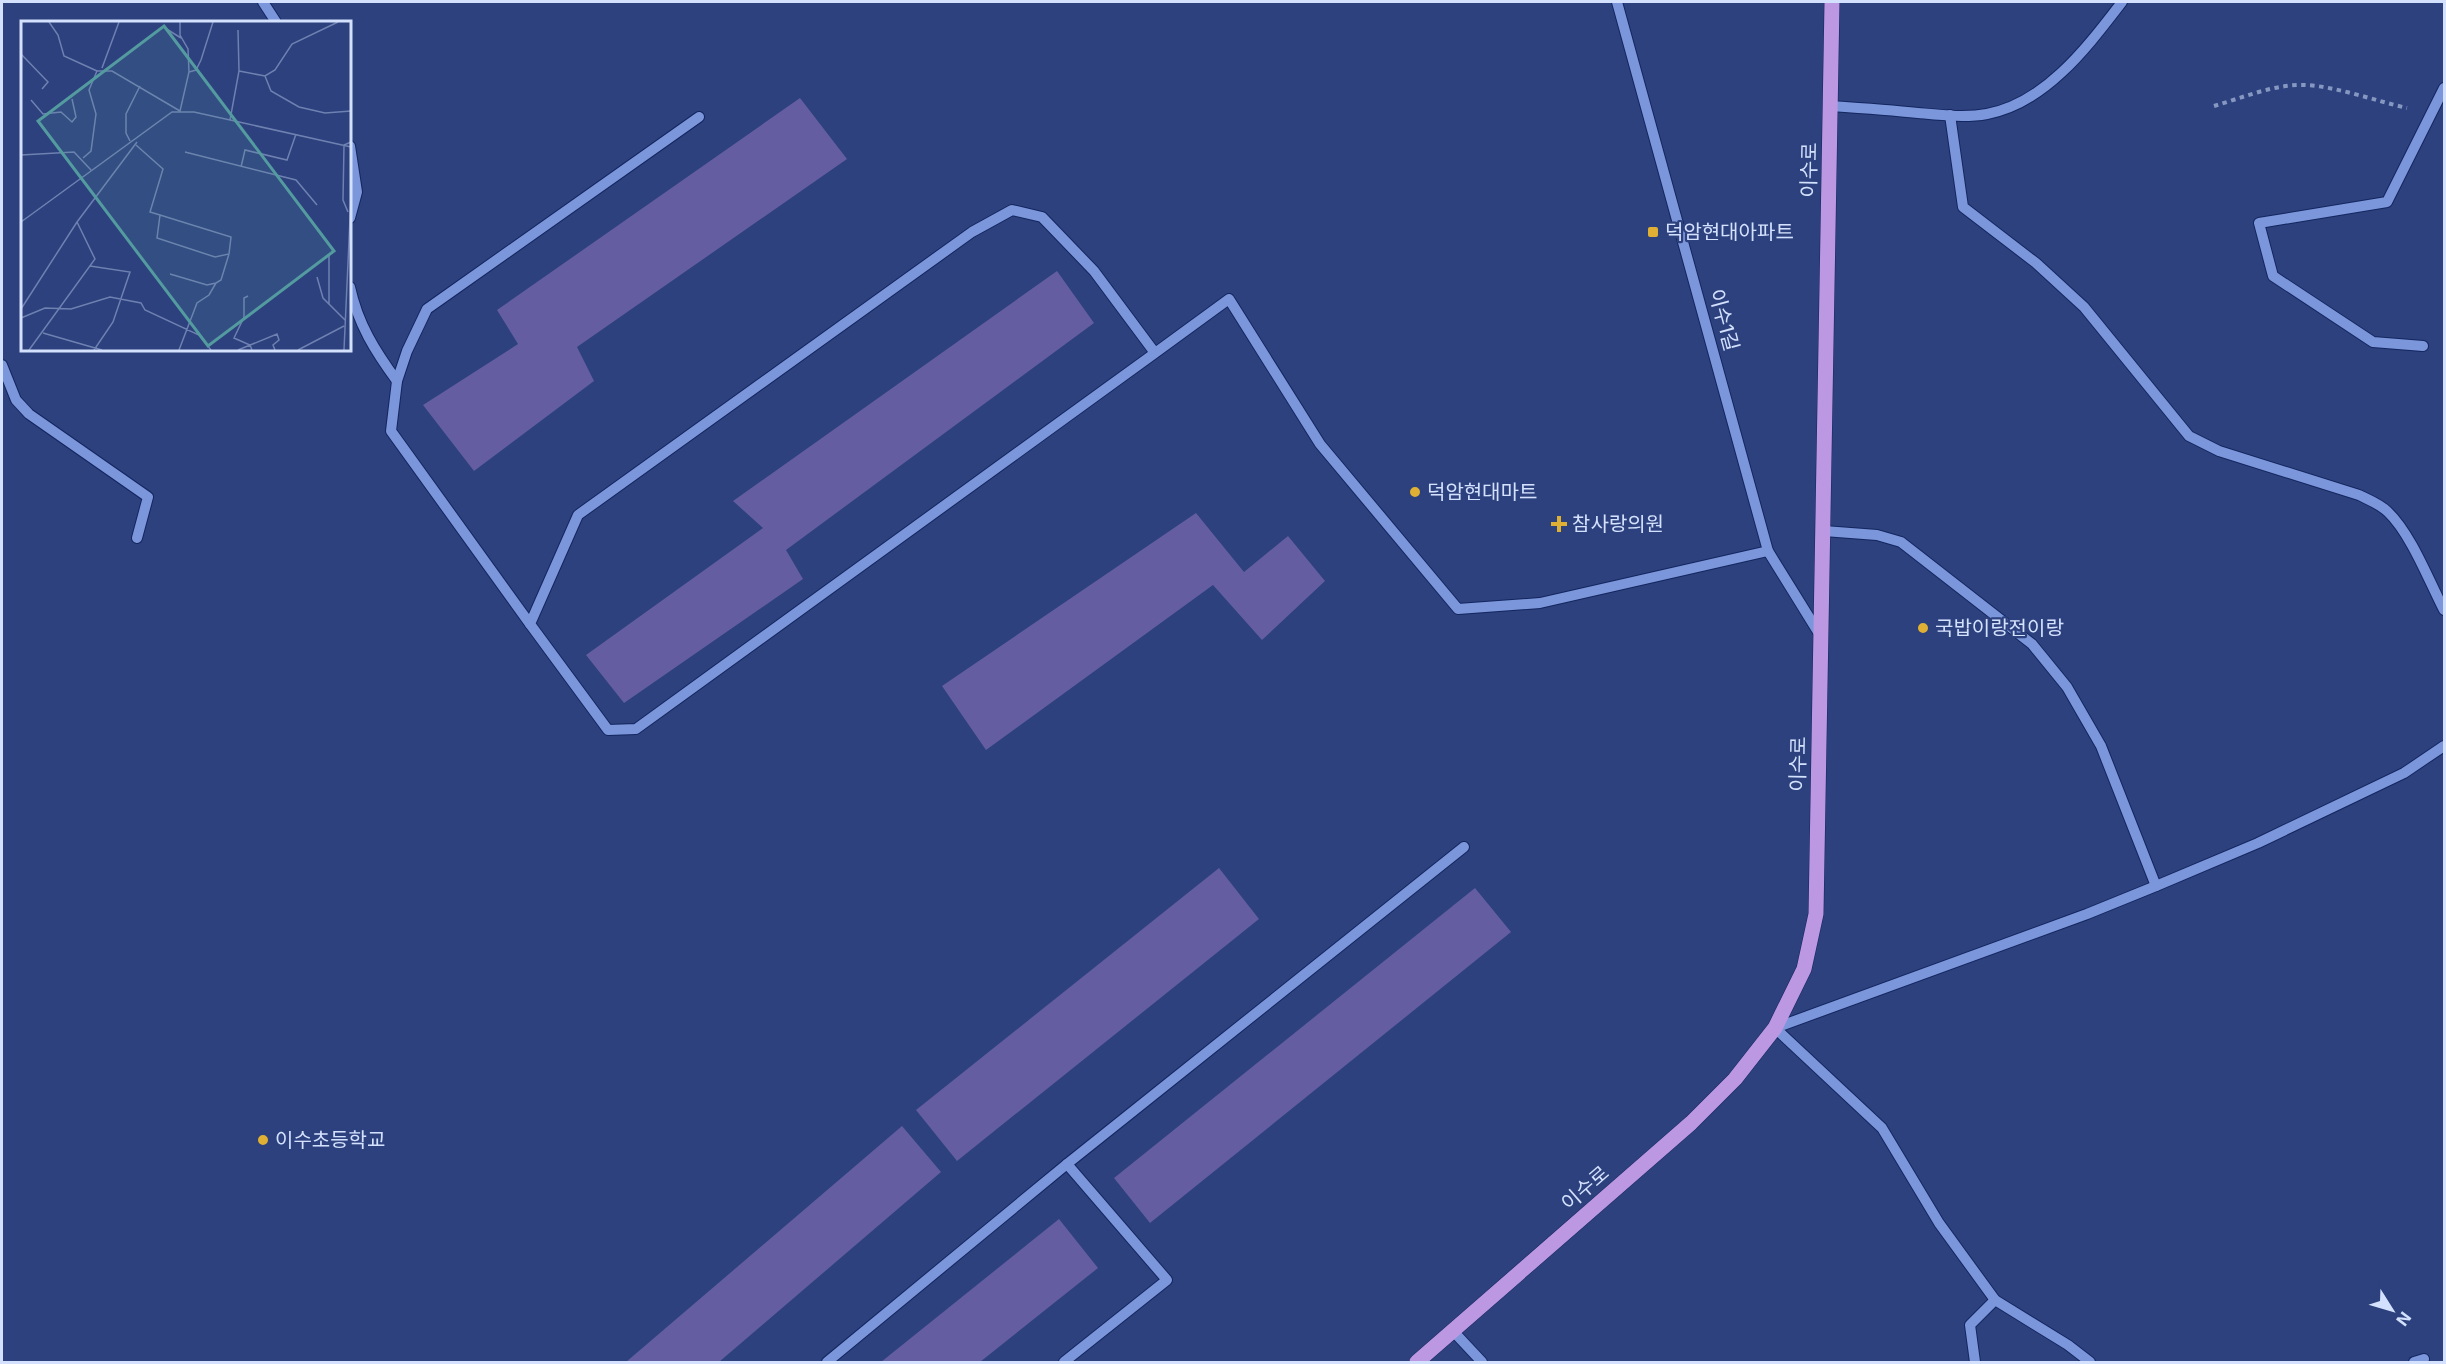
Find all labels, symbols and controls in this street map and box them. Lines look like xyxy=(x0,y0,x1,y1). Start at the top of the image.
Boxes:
inset map xyxy=(21,21,351,351)
street label: 이수로 xyxy=(1797,142,1821,198)
place label: 덕암현대아파트 xyxy=(1665,220,1794,244)
marker: 덕암현대아파트 xyxy=(1646,225,1660,239)
street label: 이수1길 xyxy=(1704,286,1744,354)
place label: 덕암현대마트 xyxy=(1427,480,1537,504)
marker: 덕암현대마트 xyxy=(1408,485,1422,499)
place label: 참사랑의원 xyxy=(1572,512,1664,536)
marker: 참사랑의원 xyxy=(1550,515,1568,533)
place label: 국밥이랑전이랑 xyxy=(1935,616,2064,640)
marker: 국밥이랑전이랑 xyxy=(1916,621,1930,635)
street label: 이수로 xyxy=(1786,736,1810,792)
place label: 이수초등학교 xyxy=(275,1128,385,1152)
marker: 이수초등학교 xyxy=(256,1133,270,1147)
street label: 이수로 xyxy=(1556,1161,1614,1215)
north arrow xyxy=(2362,1280,2422,1340)
text: N xyxy=(2392,1308,2416,1330)

